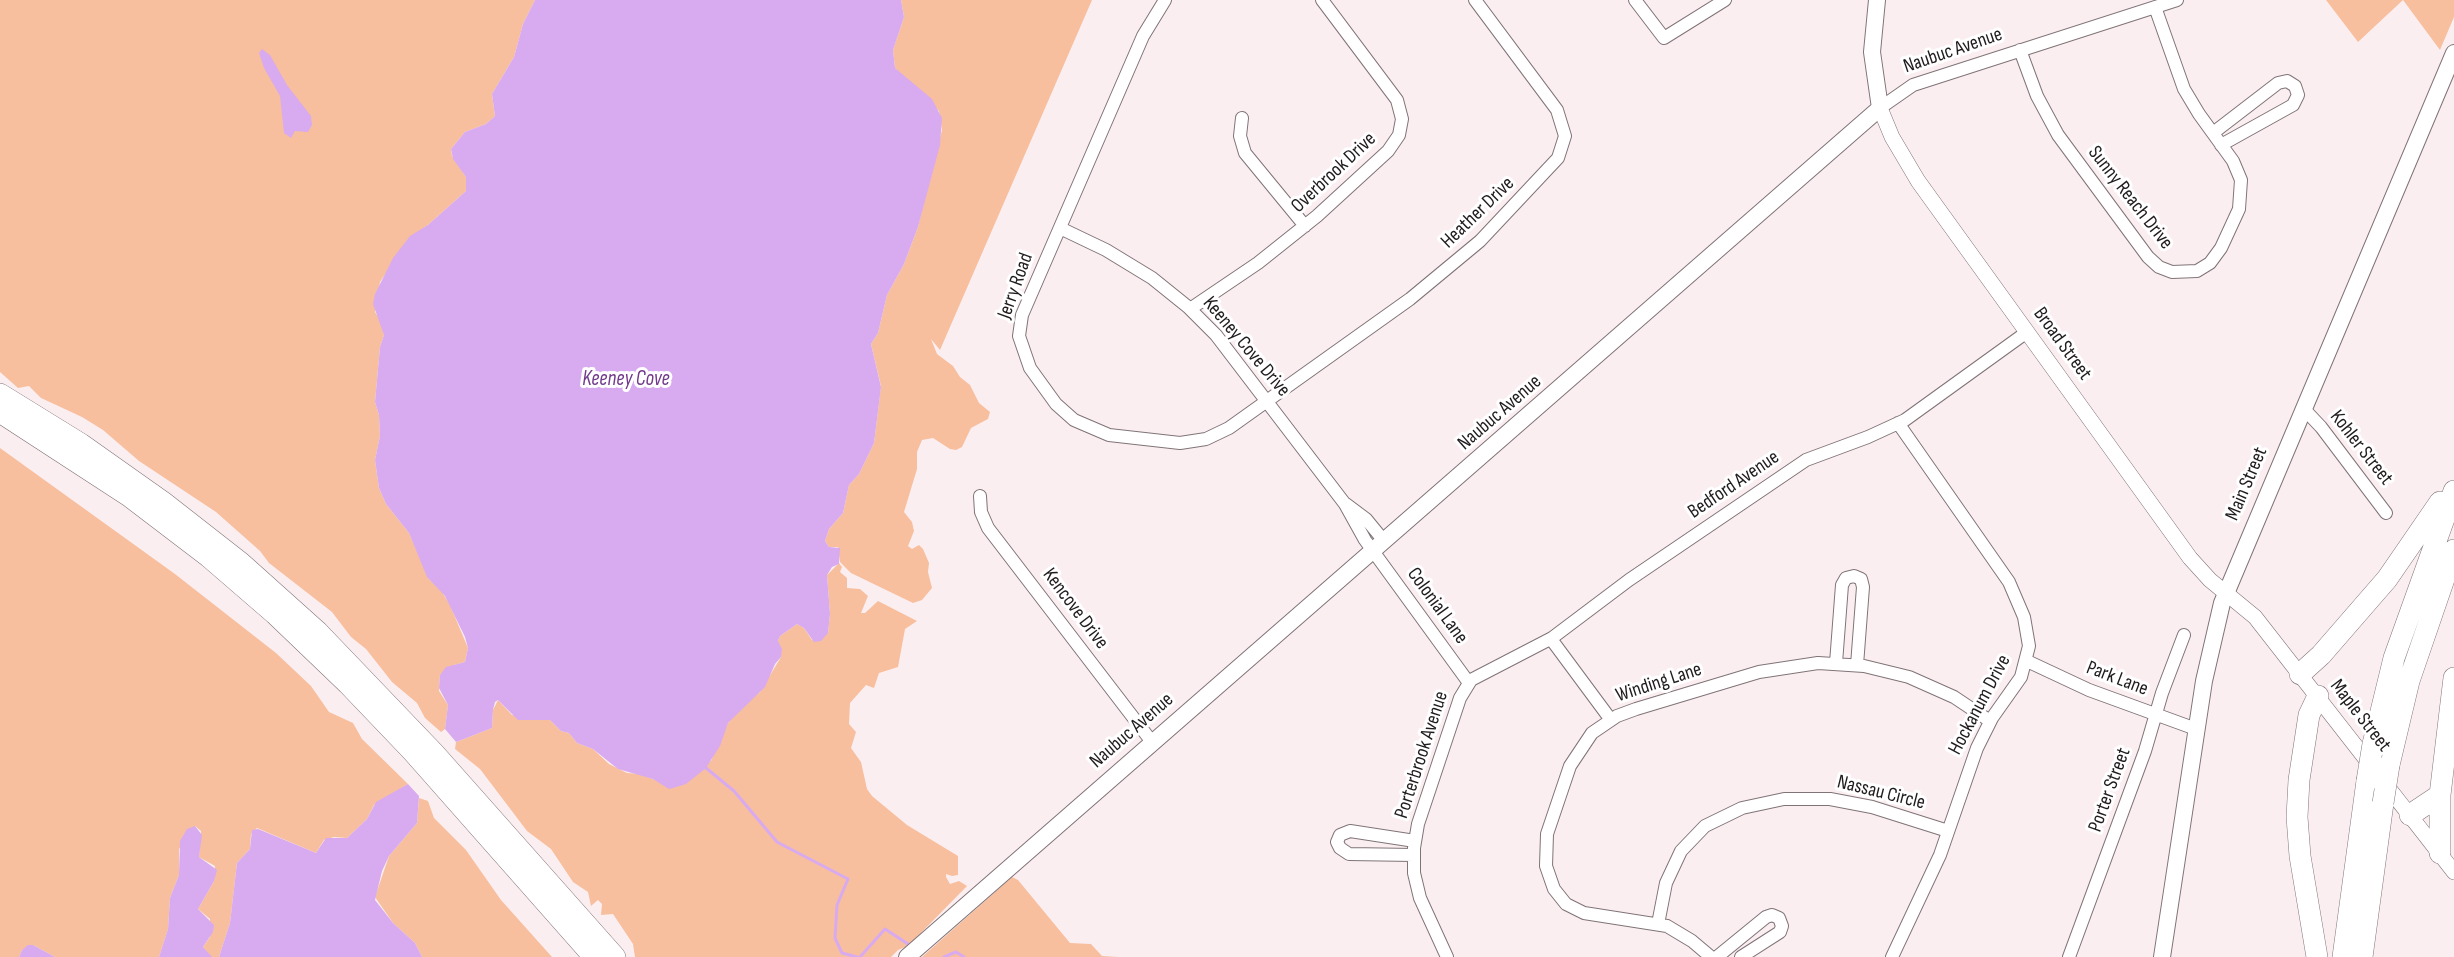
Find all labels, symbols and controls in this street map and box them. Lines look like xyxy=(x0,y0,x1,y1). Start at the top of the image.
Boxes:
street label: Naubuc Avenue xyxy=(1900,23,2006,79)
street label: Overbrook Drive xyxy=(1287,128,1381,218)
street label: Sunny Reach Drive xyxy=(2082,142,2178,254)
street label: Heather Drive xyxy=(1436,172,1520,254)
street label: Jerry Road xyxy=(993,250,1039,322)
street label: Keeney Cove Drive xyxy=(1197,292,1295,402)
street label: Broad Street xyxy=(2028,303,2096,385)
water label: Keeney Cove xyxy=(582,367,670,393)
street label: Naubuc Avenue xyxy=(1453,370,1547,456)
street label: Kohler Street xyxy=(2324,406,2398,490)
street label: Main Street xyxy=(2221,444,2273,524)
street label: Bedford Avenue xyxy=(1684,446,1784,524)
street label: Colonial Lane xyxy=(1401,563,1473,649)
street label: Kencove Drive xyxy=(1037,564,1113,654)
street label: Hockanum Drive xyxy=(1944,651,2016,759)
street label: Park Lane xyxy=(2083,656,2151,702)
street label: Winding Lane xyxy=(1613,658,1705,708)
street label: Maple Street xyxy=(2324,675,2396,757)
street label: Naubuc Avenue xyxy=(1085,688,1179,774)
street label: Porterbrook Avenue xyxy=(1390,688,1454,822)
street label: Porter Street xyxy=(2084,745,2136,835)
street label: Nassau Circle xyxy=(1835,770,1927,816)

